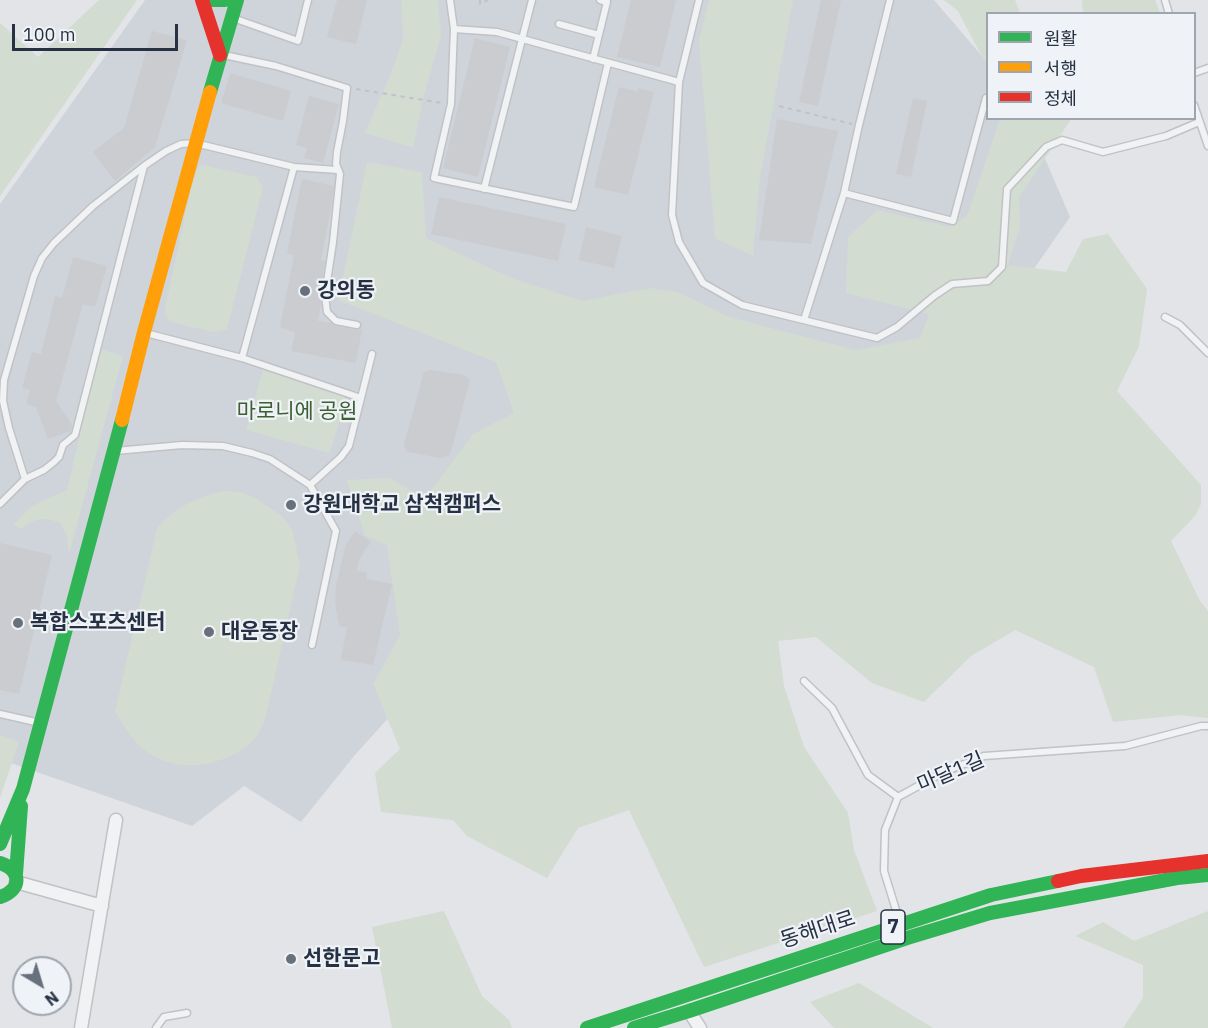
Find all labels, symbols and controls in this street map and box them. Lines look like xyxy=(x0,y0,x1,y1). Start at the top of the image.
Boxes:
scale bar xyxy=(15,12,182,50)
legend xyxy=(986,12,1196,120)
text: 100 m xyxy=(23,23,75,46)
text: 원활 xyxy=(1044,27,1077,50)
text: 서행 xyxy=(1044,57,1077,80)
text: 정체 xyxy=(1044,87,1077,110)
place label: 강의동 xyxy=(317,278,375,304)
marker: 강의동 xyxy=(298,284,312,298)
park label: 마로니에 공원 xyxy=(237,399,357,425)
place label: 강원대학교 삼척캠퍼스 xyxy=(303,492,501,518)
marker: 강원대학교 삼척캠퍼스 xyxy=(284,498,298,512)
place label: 복합스포츠센터 xyxy=(30,610,165,636)
marker: 복합스포츠센터 xyxy=(11,616,25,630)
place label: 대운동장 xyxy=(221,619,298,645)
marker: 대운동장 xyxy=(202,625,216,639)
street label: 마달1길 xyxy=(914,748,988,798)
street label: 동해대로 xyxy=(777,906,859,954)
road number: 7 xyxy=(881,910,905,944)
place label: 선한문고 xyxy=(303,946,380,972)
marker: 선한문고 xyxy=(284,952,298,966)
north arrow xyxy=(12,956,72,1016)
text: N xyxy=(41,987,63,1010)

